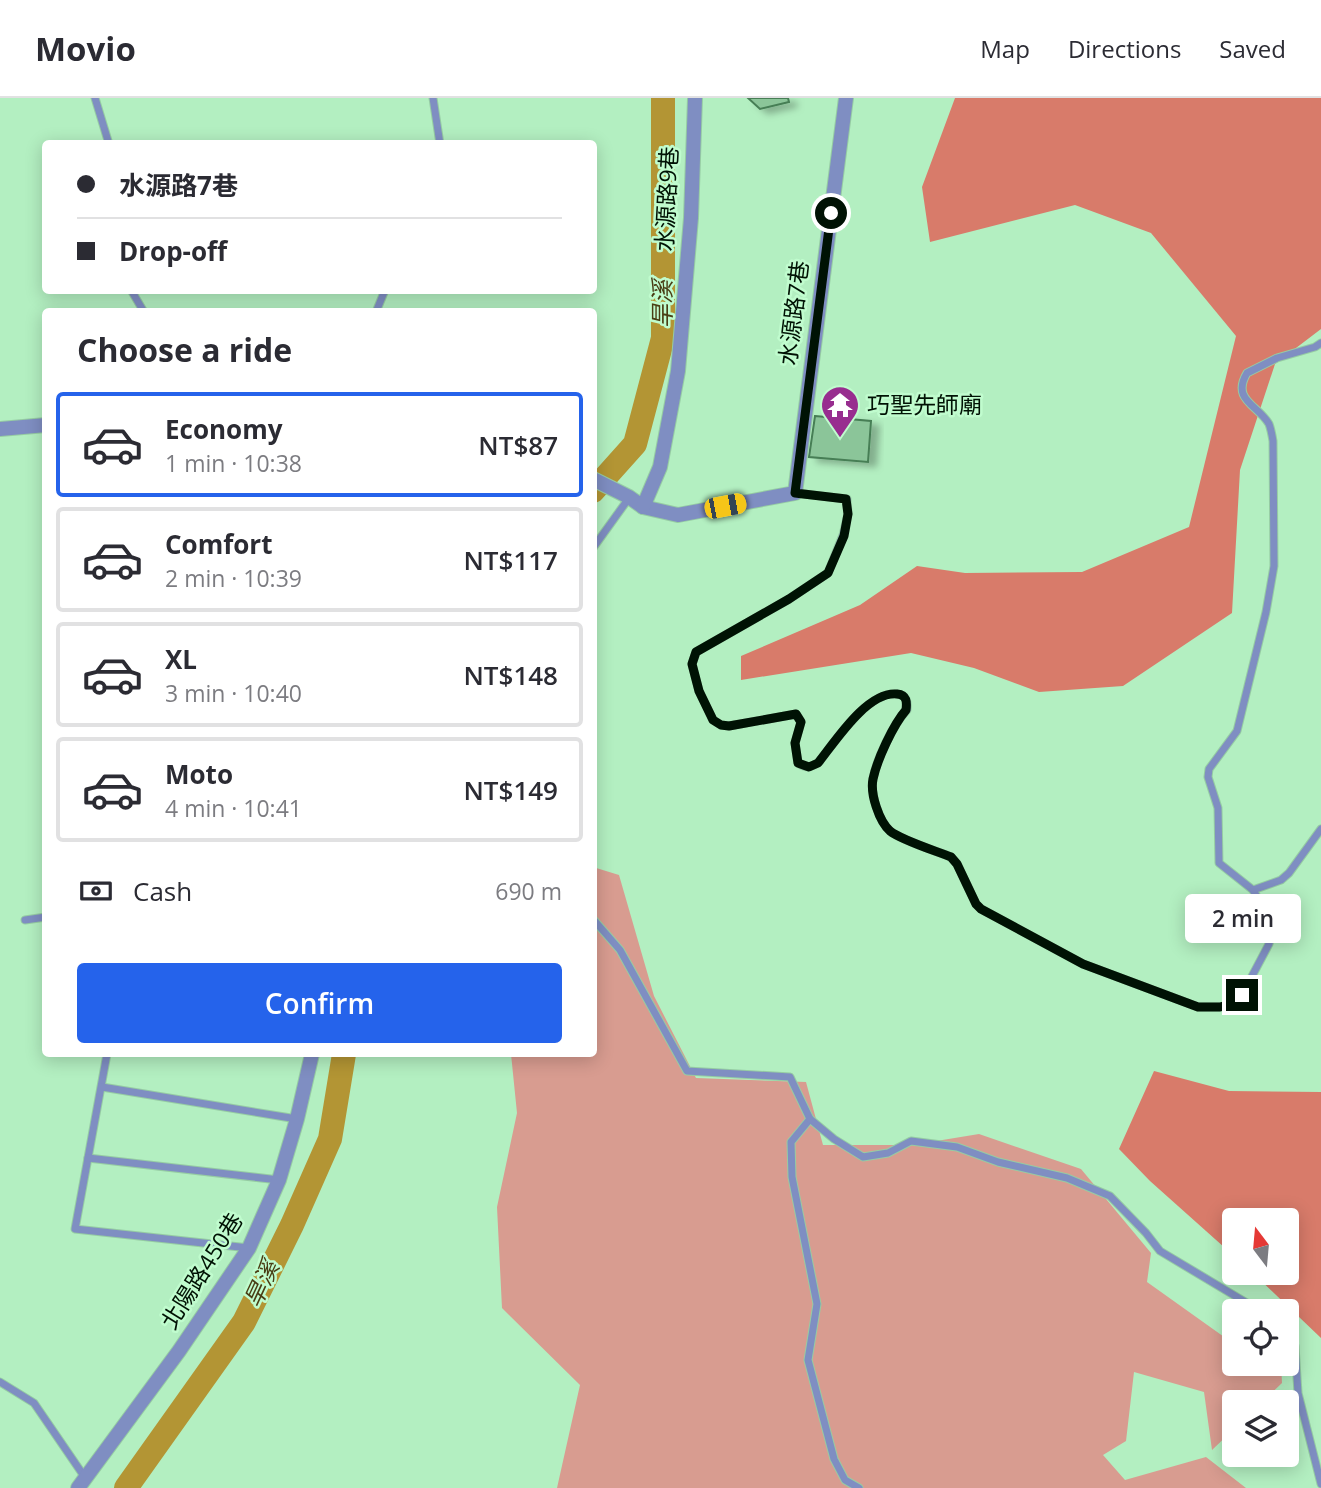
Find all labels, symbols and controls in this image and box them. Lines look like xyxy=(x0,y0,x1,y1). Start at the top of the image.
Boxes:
text: Movio xyxy=(35,26,136,71)
text: Map xyxy=(980,32,1030,65)
text: Directions xyxy=(1068,32,1181,65)
text: Saved xyxy=(1219,32,1286,65)
street label: 水源路9巷 xyxy=(647,146,685,252)
text: 水源路7巷 xyxy=(119,167,238,203)
route start xyxy=(815,197,847,229)
text: Drop-off xyxy=(119,233,227,269)
street label: 水源路7巷 xyxy=(771,259,815,367)
water label: 旱溪 xyxy=(645,277,678,328)
text: Choose a ride xyxy=(77,328,292,371)
temple icon: 巧聖先師廟 xyxy=(819,384,861,439)
place label: 巧聖先師廟 xyxy=(867,388,982,420)
text: Economy xyxy=(165,411,283,447)
icon: car xyxy=(81,413,144,476)
text: NT$87 xyxy=(478,427,558,463)
text: 1 min · 10:38 xyxy=(165,447,302,479)
car xyxy=(703,492,748,520)
text: Comfort xyxy=(165,526,272,562)
icon: car xyxy=(81,528,144,591)
text: NT$117 xyxy=(463,542,558,578)
text: 2 min · 10:39 xyxy=(165,562,302,594)
text: XL xyxy=(165,641,197,677)
icon: car xyxy=(81,643,144,706)
text: NT$148 xyxy=(463,657,558,693)
text: 3 min · 10:40 xyxy=(165,677,302,709)
text: Moto xyxy=(165,756,233,792)
icon: car xyxy=(81,758,144,821)
text: NT$149 xyxy=(463,772,558,808)
text: 4 min · 10:41 xyxy=(165,792,302,824)
icon: cash xyxy=(77,872,115,910)
text: Cash xyxy=(133,873,192,909)
text: 690 m xyxy=(495,875,562,907)
callout: 2 min xyxy=(1184,894,1300,942)
text: 2 min xyxy=(1212,902,1274,934)
button: Confirm xyxy=(77,963,562,1043)
route end xyxy=(1226,979,1258,1011)
street label: 北陽路450巷 xyxy=(153,1206,250,1335)
north arrow xyxy=(1222,1208,1298,1284)
map controls xyxy=(1222,1208,1299,1467)
water label: 旱溪 xyxy=(236,1252,287,1312)
button: locate xyxy=(1222,1299,1299,1376)
button: layers xyxy=(1222,1390,1299,1467)

